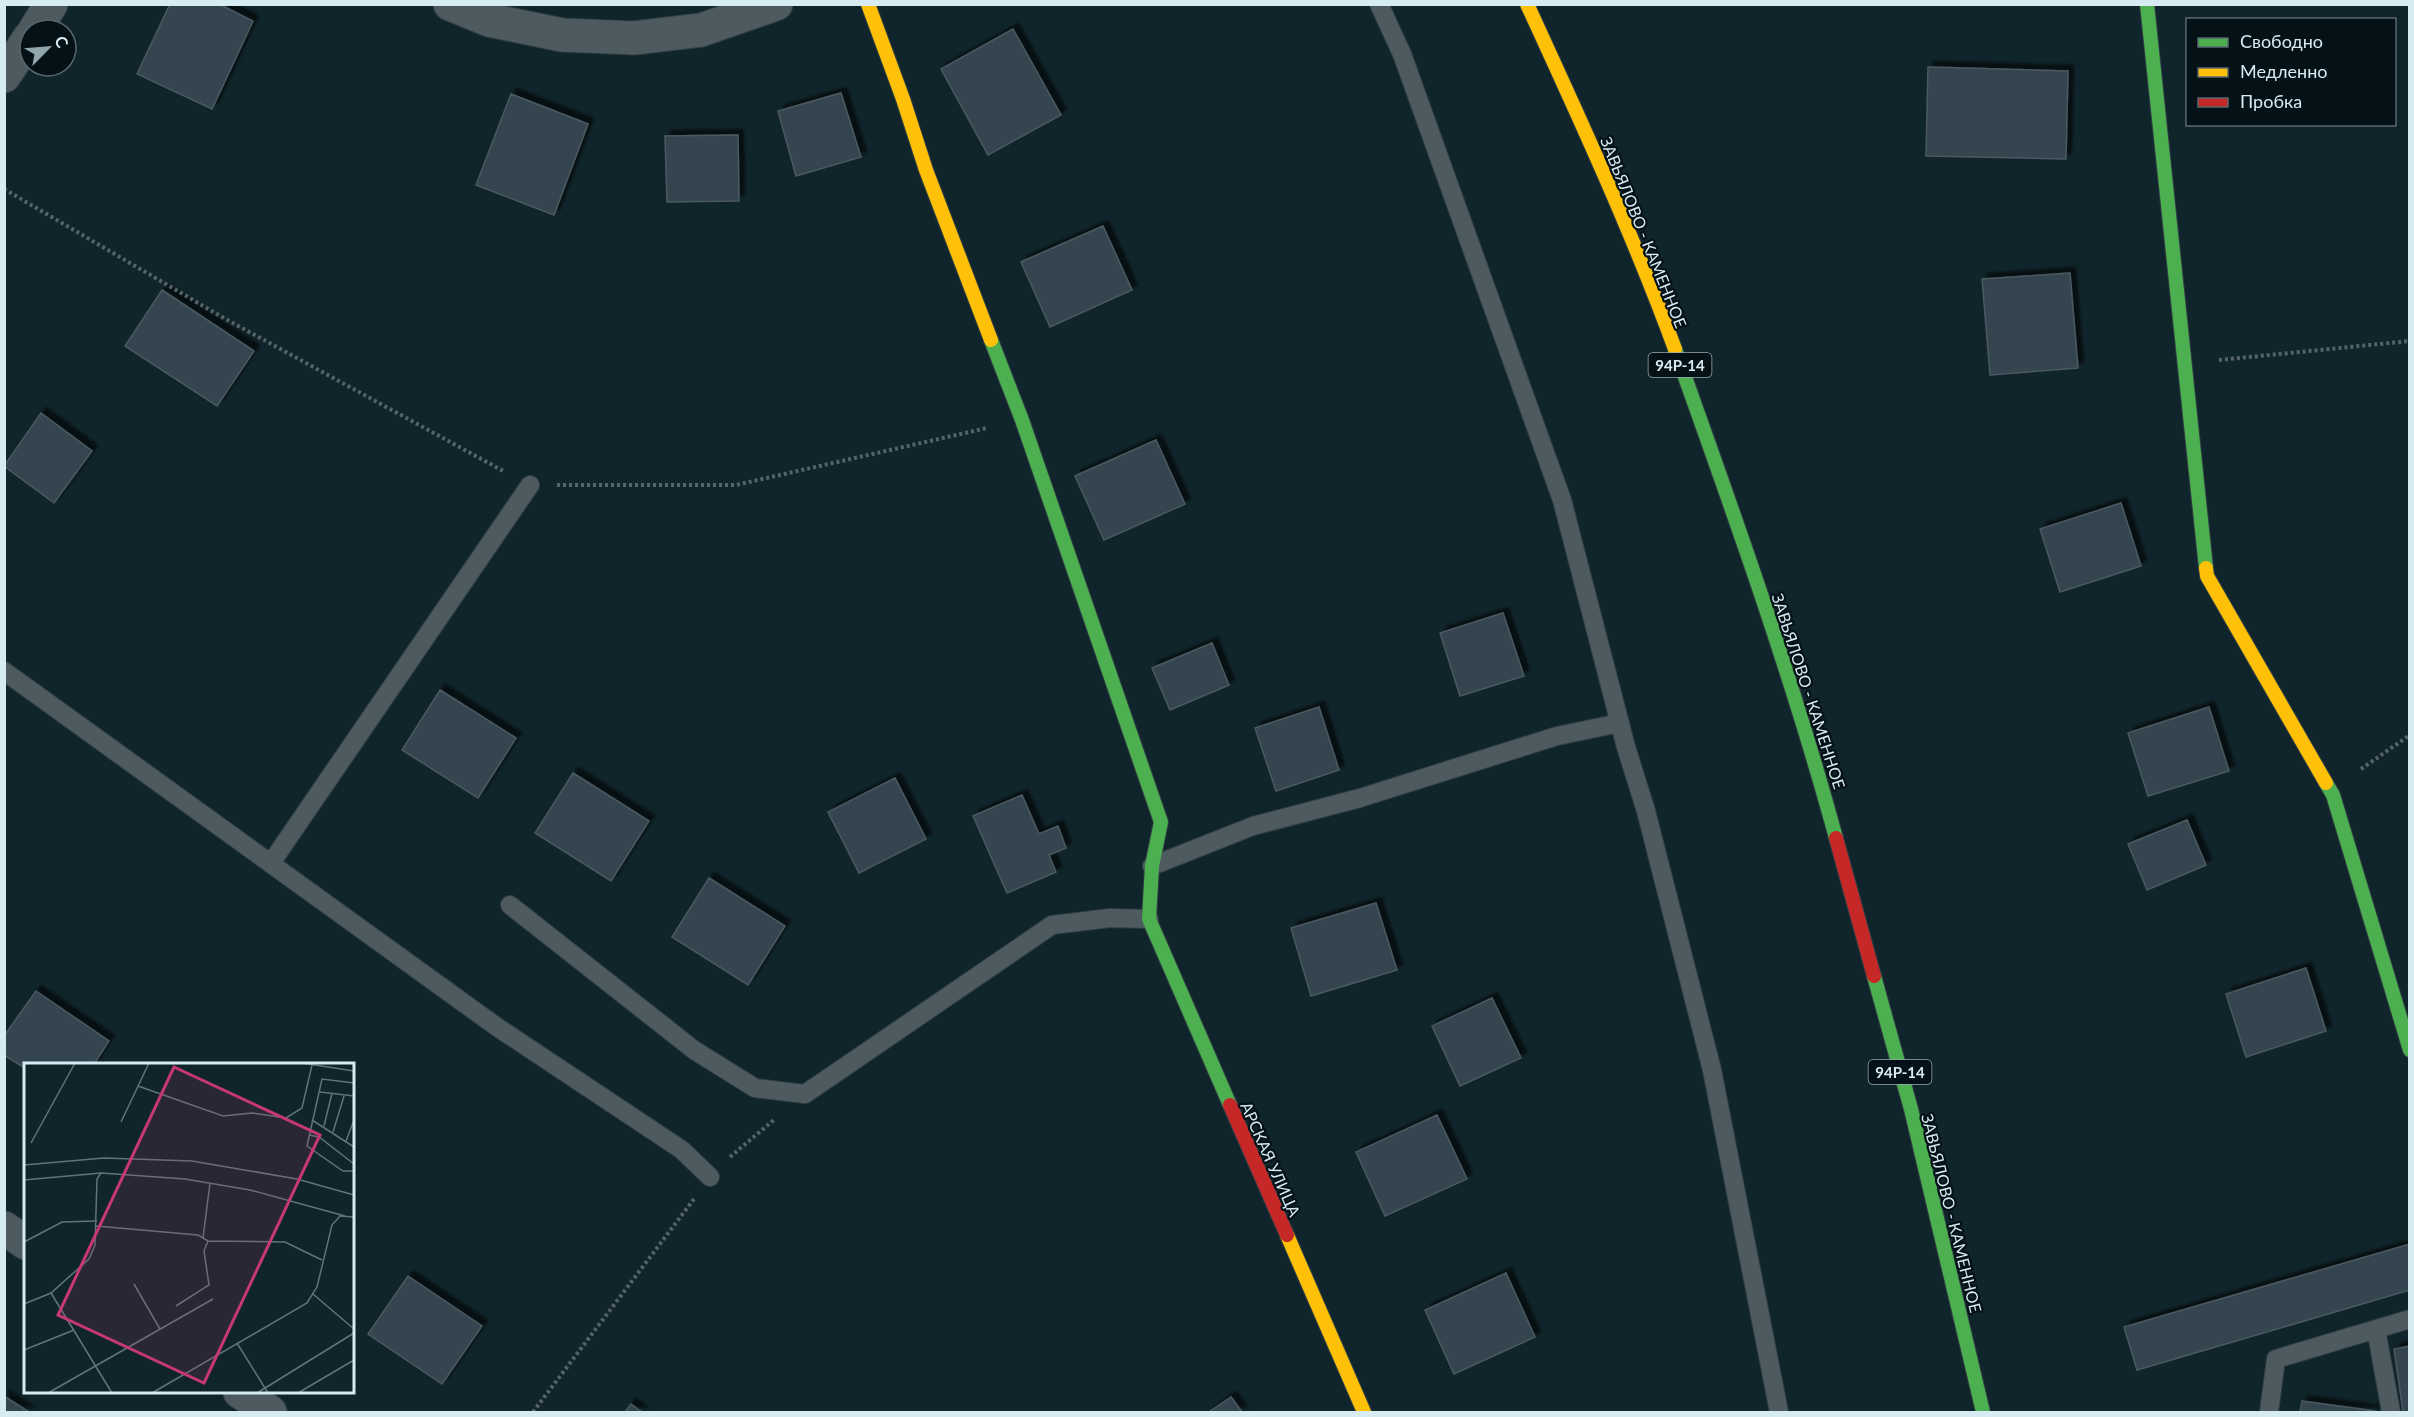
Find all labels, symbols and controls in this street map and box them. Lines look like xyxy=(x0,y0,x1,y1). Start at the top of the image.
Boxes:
north arrow xyxy=(18,18,78,78)
legend xyxy=(2186,18,2396,126)
text: Свободно xyxy=(2240,30,2323,52)
text: С xyxy=(51,33,73,51)
text: Медленно xyxy=(2240,60,2328,82)
text: Пробка xyxy=(2240,90,2302,112)
street label: ЗАВЬЯЛОВО - КАМЕННОЕ xyxy=(1597,134,1691,330)
road number: 94Р-14 xyxy=(1648,353,1712,377)
street label: ЗАВЬЯЛОВО - КАМЕННОЕ xyxy=(1768,591,1850,791)
road number: 94Р-14 xyxy=(1868,1060,1932,1084)
inset map xyxy=(24,1063,354,1393)
street label: АРСКАЯ УЛИЦА xyxy=(1237,1099,1305,1219)
street label: ЗАВЬЯЛОВО - КАМЕННОЕ xyxy=(1918,1112,1986,1314)

